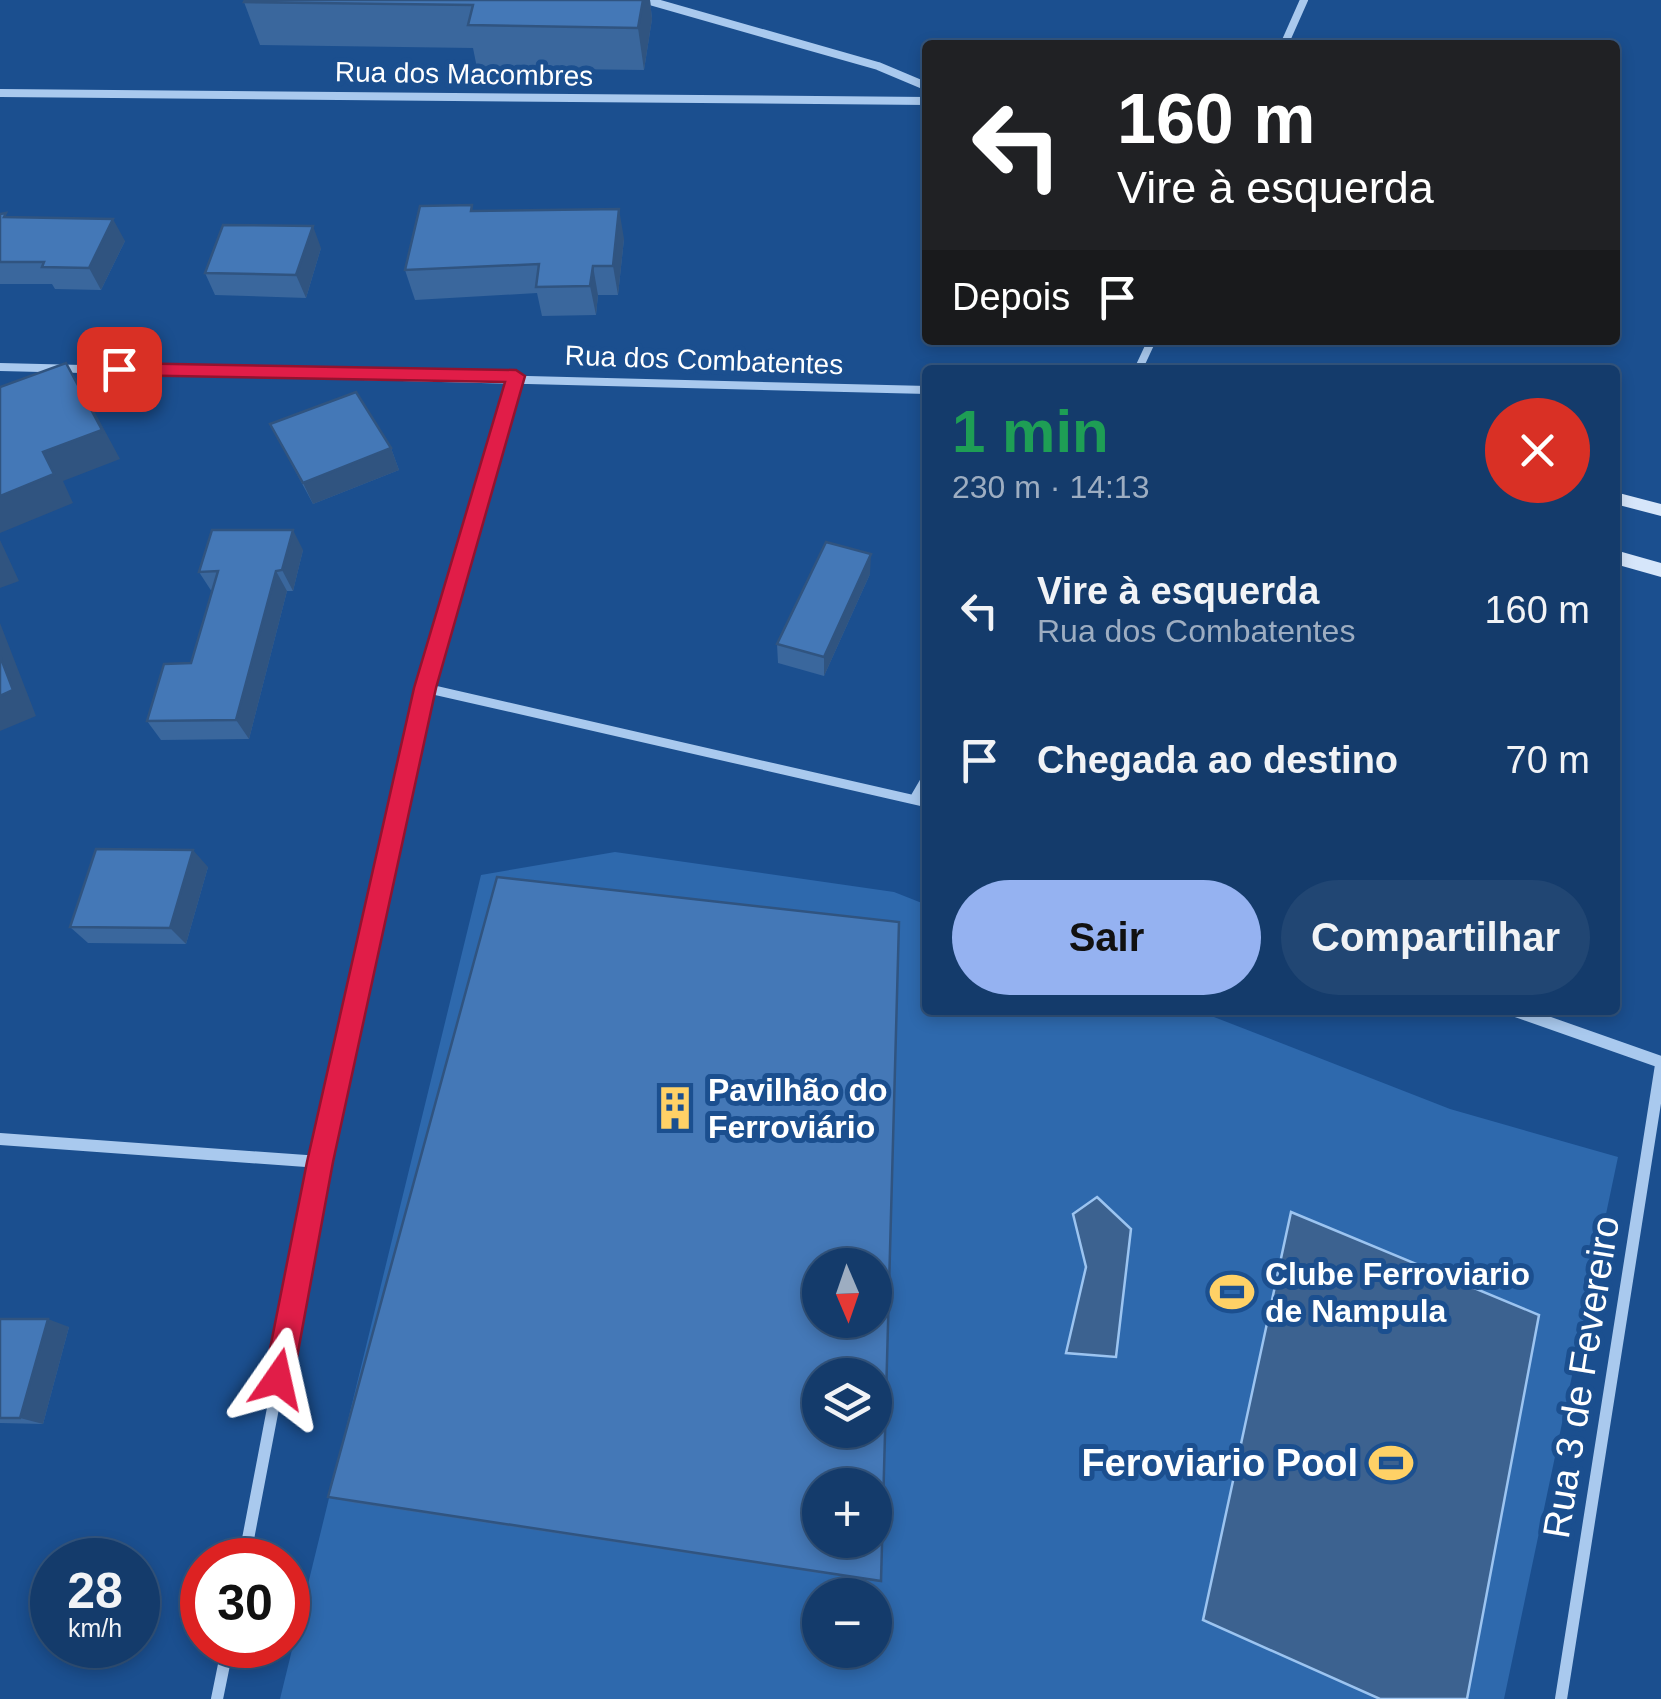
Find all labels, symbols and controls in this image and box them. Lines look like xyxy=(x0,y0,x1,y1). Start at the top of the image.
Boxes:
street label: Rua dos Macombres xyxy=(335,56,593,92)
icon: left xyxy=(952,80,1082,210)
text: 160 m xyxy=(1117,80,1315,158)
text: Vire à esquerda xyxy=(1117,162,1434,213)
icon: arrive xyxy=(1090,270,1145,325)
text: Depois xyxy=(952,276,1070,318)
pin xyxy=(77,327,162,412)
street label: Rua dos Combatentes xyxy=(564,340,844,380)
icon: arrive xyxy=(92,342,147,397)
text: 1 min xyxy=(952,398,1109,465)
button: close xyxy=(1485,398,1590,503)
text: 230 m · 14:13 xyxy=(952,469,1149,505)
text: Vire à esquerda xyxy=(1037,570,1319,612)
icon: left xyxy=(952,583,1007,638)
text: 160 m xyxy=(1484,589,1590,631)
text: Rua dos Combatentes xyxy=(1037,613,1355,649)
icon: arrive xyxy=(952,733,1007,788)
text: Chegada ao destino xyxy=(1037,739,1398,781)
text: 70 m xyxy=(1506,739,1590,781)
button: Sair xyxy=(952,880,1261,995)
button: Compartilhar xyxy=(1281,880,1590,995)
place label: Pavilhão do Ferroviário xyxy=(708,1072,888,1145)
building icon: Pavilhão do Ferroviário xyxy=(651,1084,699,1132)
street label: Rua 3 de Fevereiro xyxy=(1535,1213,1627,1541)
north arrow xyxy=(802,1248,892,1338)
map controls xyxy=(802,1248,892,1668)
place label: Clube Ferroviario de Nampula xyxy=(1265,1256,1530,1329)
sports icon: Clube Ferroviario de Nampula xyxy=(1208,1268,1256,1316)
position arrow xyxy=(226,1327,330,1431)
button: layers xyxy=(802,1358,892,1448)
sports icon: Feroviario Pool xyxy=(1367,1439,1415,1487)
place label: Feroviario Pool xyxy=(1081,1442,1358,1484)
button: + xyxy=(802,1468,892,1558)
speed limit sign: 30 xyxy=(180,1538,310,1668)
text: 28 xyxy=(67,1563,123,1619)
button: − xyxy=(802,1578,892,1668)
text: km/h xyxy=(68,1614,122,1642)

